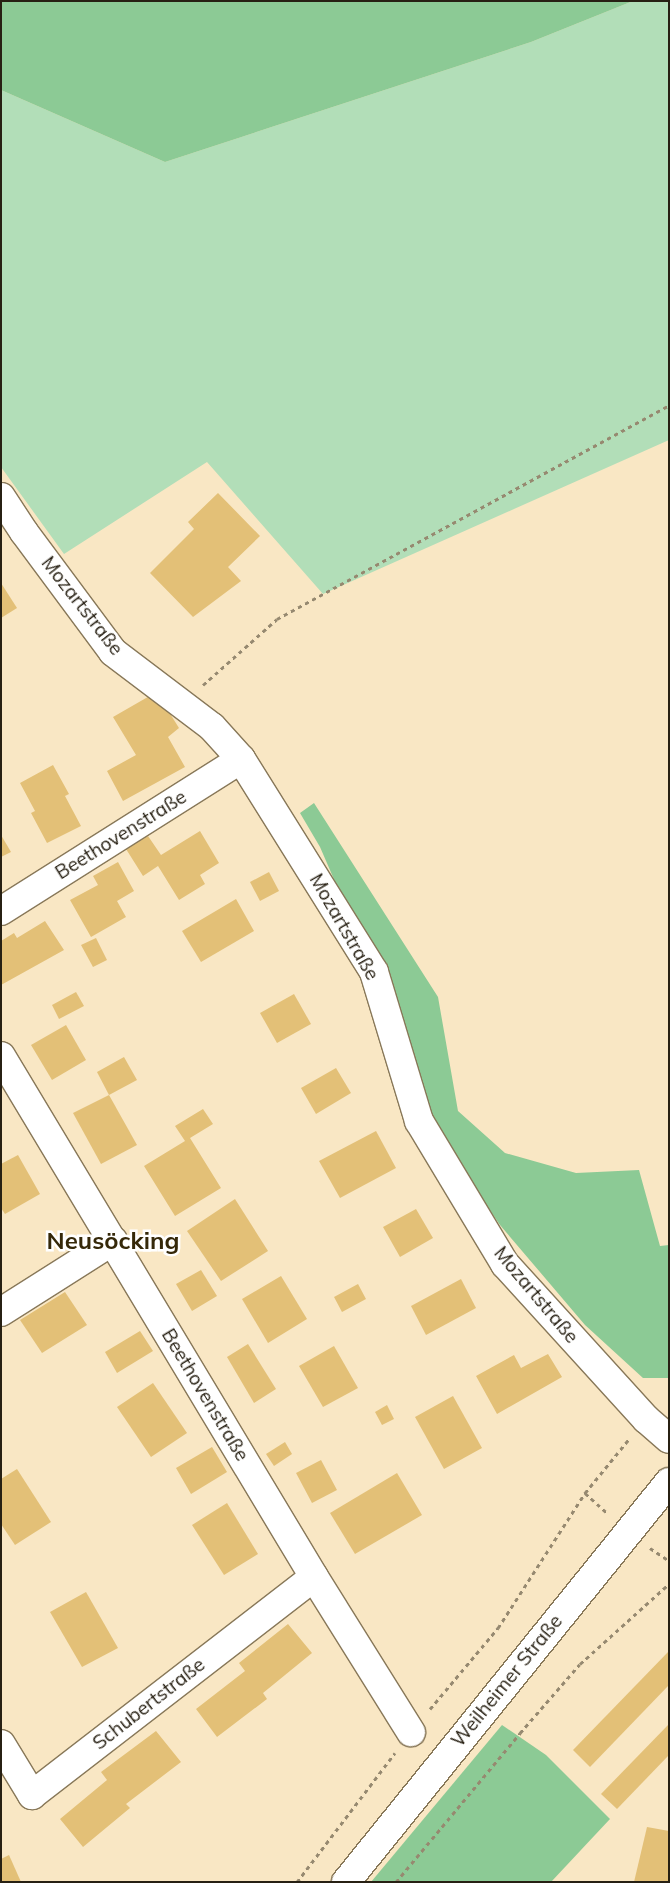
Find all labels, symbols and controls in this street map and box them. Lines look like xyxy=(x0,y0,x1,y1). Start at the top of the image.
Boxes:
street label: Mozartstraße xyxy=(36,552,128,660)
street label: Beethovenstraße xyxy=(51,786,191,884)
street label: Mozartstraße xyxy=(304,870,384,984)
district label: Neusöcking xyxy=(47,1227,179,1255)
street label: Mozartstraße xyxy=(489,1242,583,1348)
street label: Beethovenstraße xyxy=(157,1325,253,1465)
street label: Weilheimer Straße xyxy=(447,1610,567,1752)
street label: Schubertstraße xyxy=(89,1653,209,1755)

